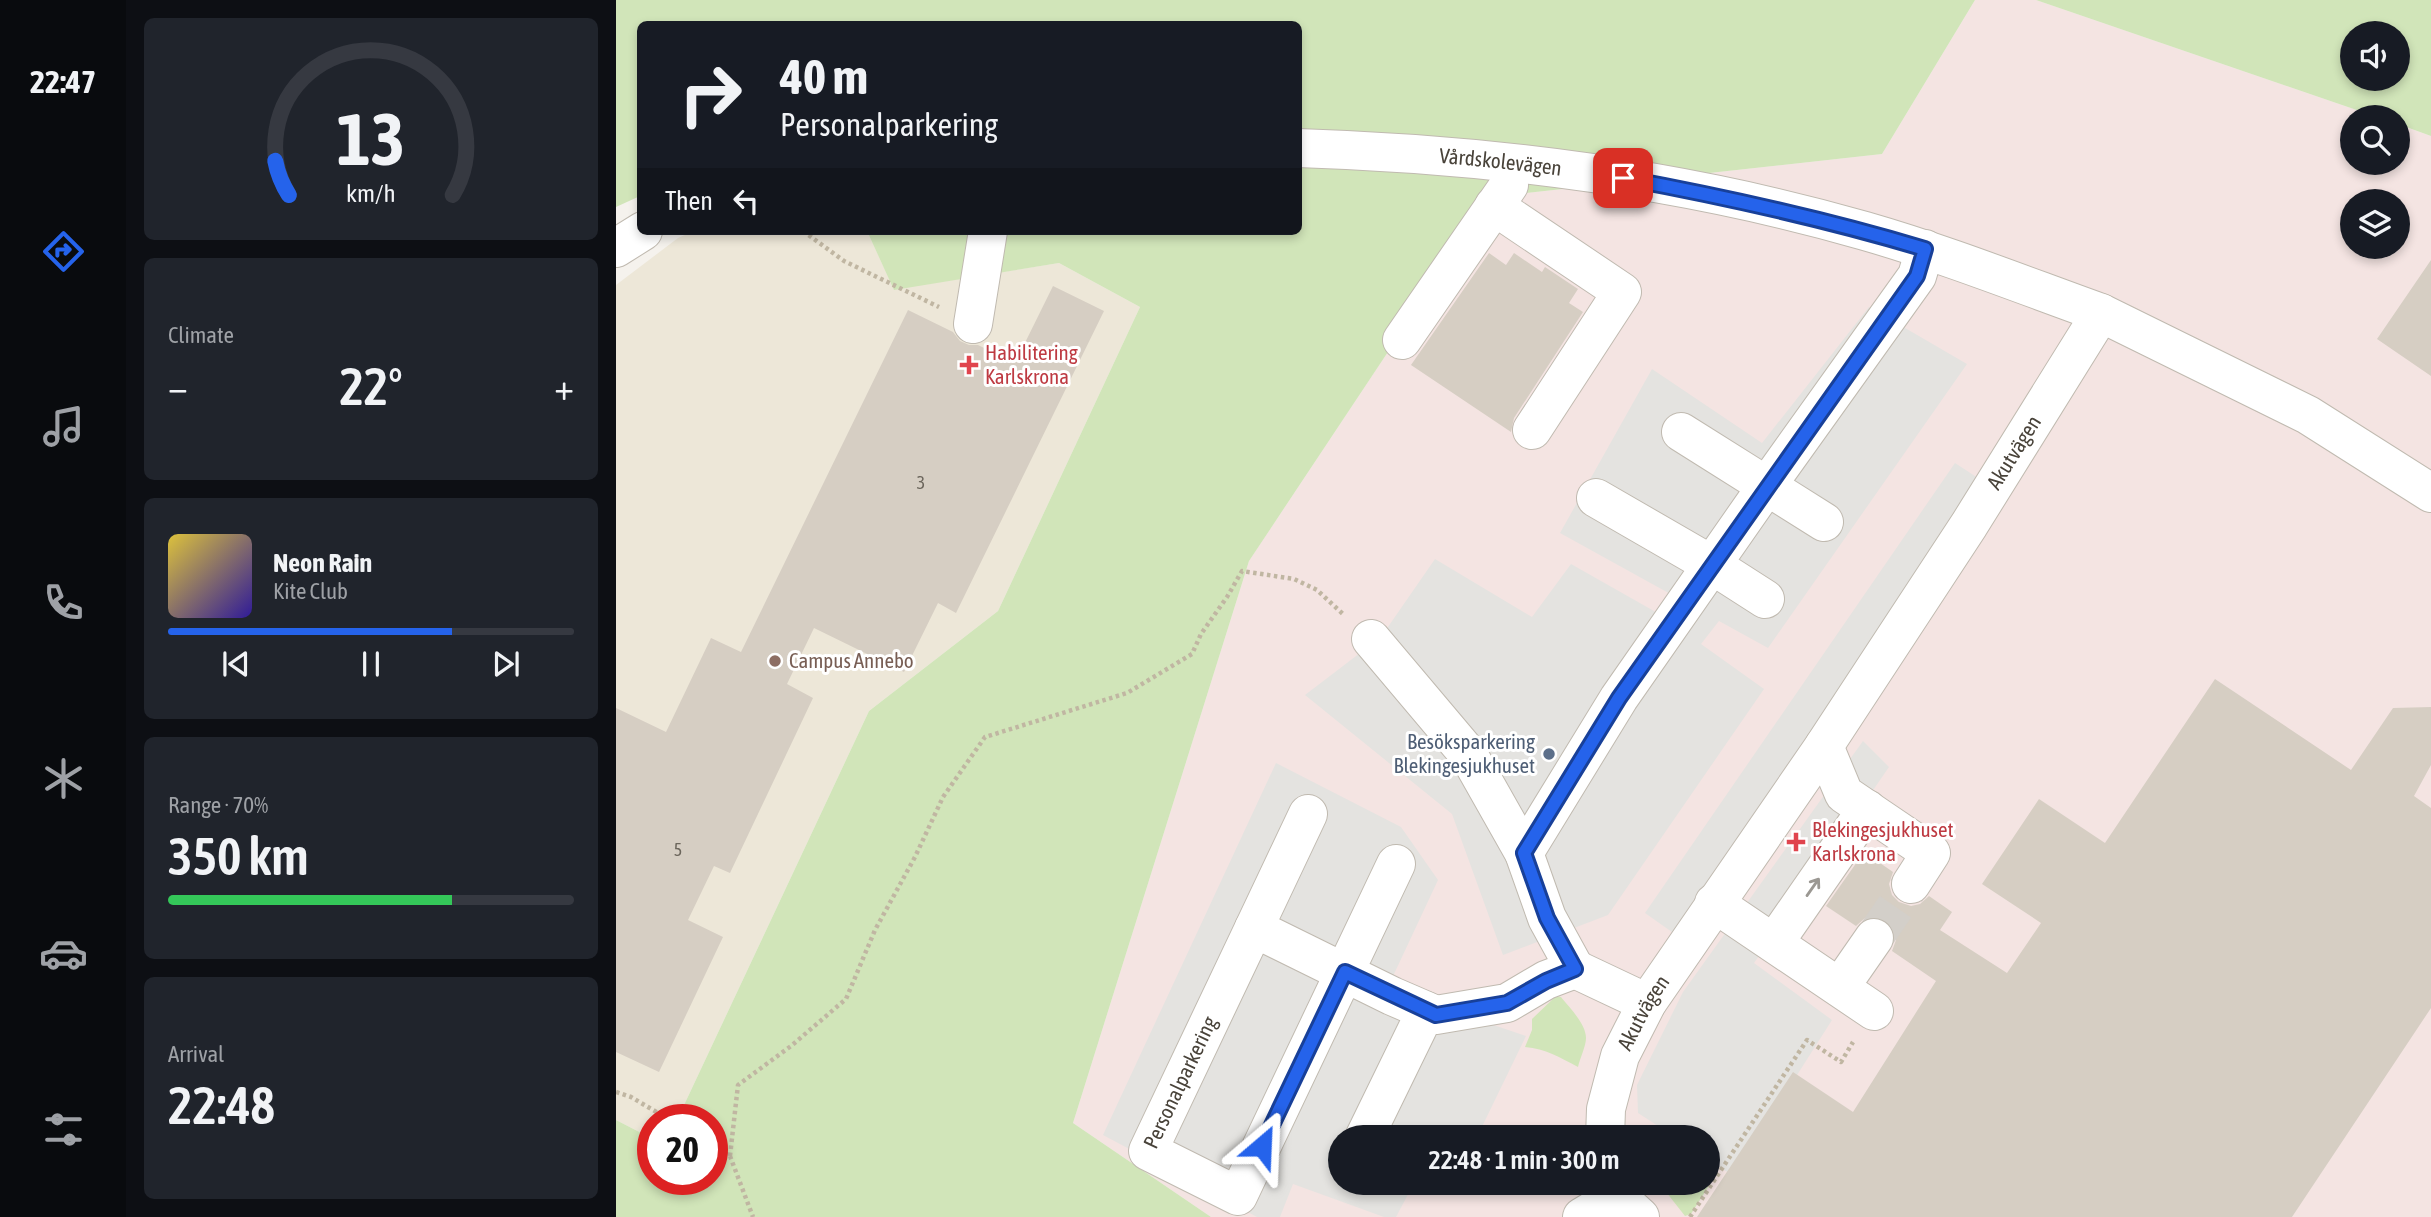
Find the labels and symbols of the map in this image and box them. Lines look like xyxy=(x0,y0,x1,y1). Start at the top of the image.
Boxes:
street label: Vårdskolevägen xyxy=(1438,143,1563,180)
pin xyxy=(1593,148,1653,208)
place label: Habilitering Karlskrona xyxy=(985,340,1078,388)
marker: Habilitering Karlskrona xyxy=(959,355,979,375)
street label: Akutvägen xyxy=(1981,411,2045,493)
house number: 3 xyxy=(917,472,925,493)
place label: Campus Annebo xyxy=(789,648,914,672)
marker: Campus Annebo xyxy=(767,653,783,669)
place label: Besöksparkering Blekingesjukhuset xyxy=(1393,729,1535,777)
marker: Besöksparkering Blekingesjukhuset xyxy=(1541,746,1557,762)
place label: Blekingesjukhuset Karlskrona xyxy=(1812,817,1954,865)
marker: Blekingesjukhuset Karlskrona xyxy=(1786,832,1806,852)
house number: 5 xyxy=(674,839,682,860)
one-way arrow xyxy=(1806,878,1820,897)
street label: Akutvägen xyxy=(1612,970,1674,1054)
street label: Personalparkering xyxy=(1138,1012,1221,1152)
speed limit sign: 20 xyxy=(637,1104,728,1195)
position arrow xyxy=(1225,1109,1299,1183)

